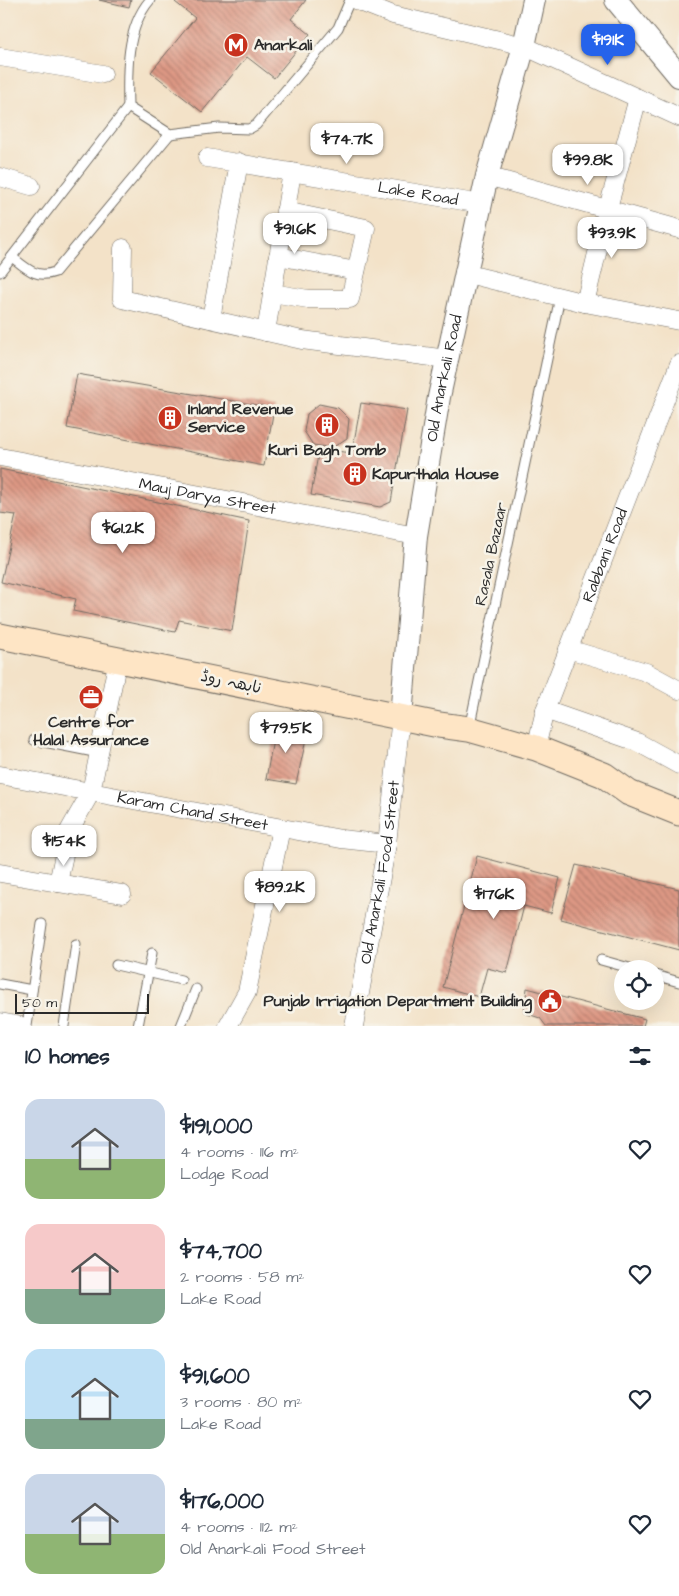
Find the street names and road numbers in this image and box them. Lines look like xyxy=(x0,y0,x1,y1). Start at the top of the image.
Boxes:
street label: Lake Road xyxy=(376,176,460,211)
street label: Old Anarkali Road xyxy=(421,313,468,443)
street label: Mauj Darya Street xyxy=(137,473,278,520)
street label: Rasala Bazaar xyxy=(469,500,513,608)
street label: Rabbani Road xyxy=(577,505,633,605)
street label: نابھہ روڈ xyxy=(199,665,263,699)
street label: Old Anarkali Food Street xyxy=(354,779,405,966)
street label: Karam Chand Street xyxy=(115,786,270,836)

